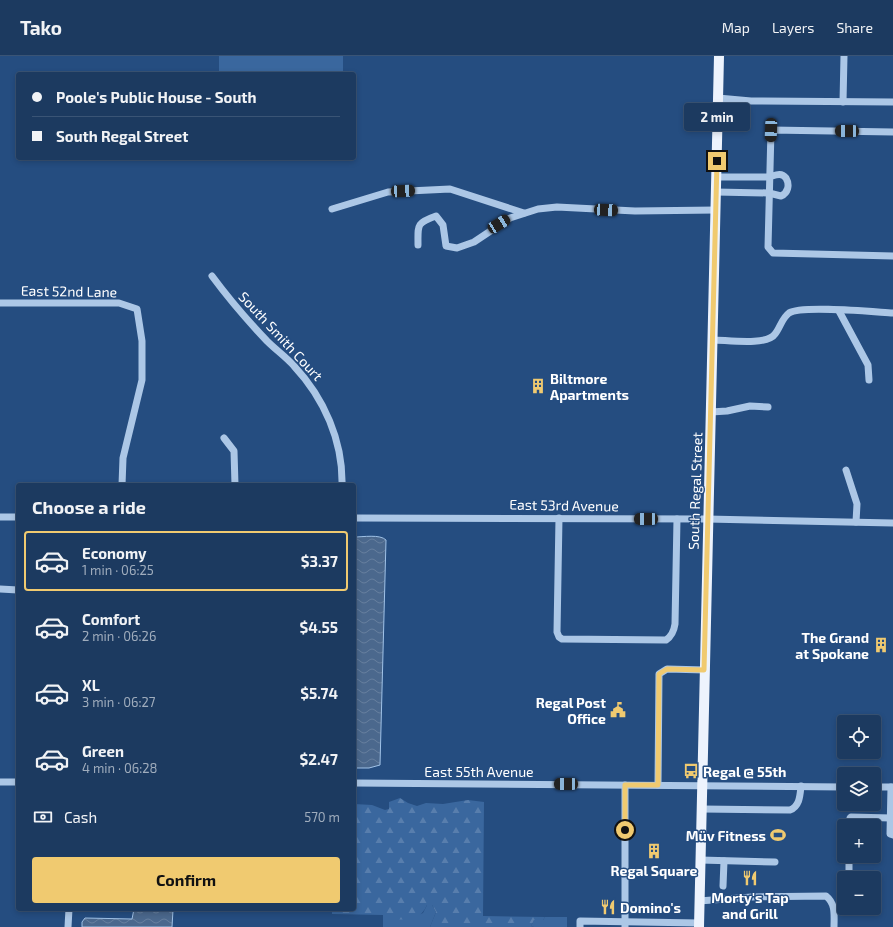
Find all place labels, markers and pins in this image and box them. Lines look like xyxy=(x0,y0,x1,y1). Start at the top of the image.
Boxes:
place label: Biltmore Apartments xyxy=(550,370,629,403)
building icon: Biltmore Apartments xyxy=(529,377,547,395)
place label: The Grand at Spokane xyxy=(795,629,869,662)
building icon: The Grand at Spokane xyxy=(872,636,890,654)
place label: Regal Post Office xyxy=(536,694,606,727)
public building icon: Regal Post Office xyxy=(609,701,627,719)
bus stop icon: Regal @ 55th xyxy=(682,762,700,780)
place label: Regal @ 55th xyxy=(703,763,787,780)
sports icon: Müv Fitness xyxy=(769,826,787,844)
place label: Müv Fitness xyxy=(686,827,766,844)
building icon: Regal Square xyxy=(645,842,663,860)
place label: Regal Square xyxy=(611,862,697,879)
restaurant icon: Morty's Tap and Grill xyxy=(741,869,759,887)
place label: Morty's Tap and Grill xyxy=(711,889,789,922)
restaurant icon: Domino's xyxy=(599,898,617,916)
place label: Domino's xyxy=(620,899,681,916)

